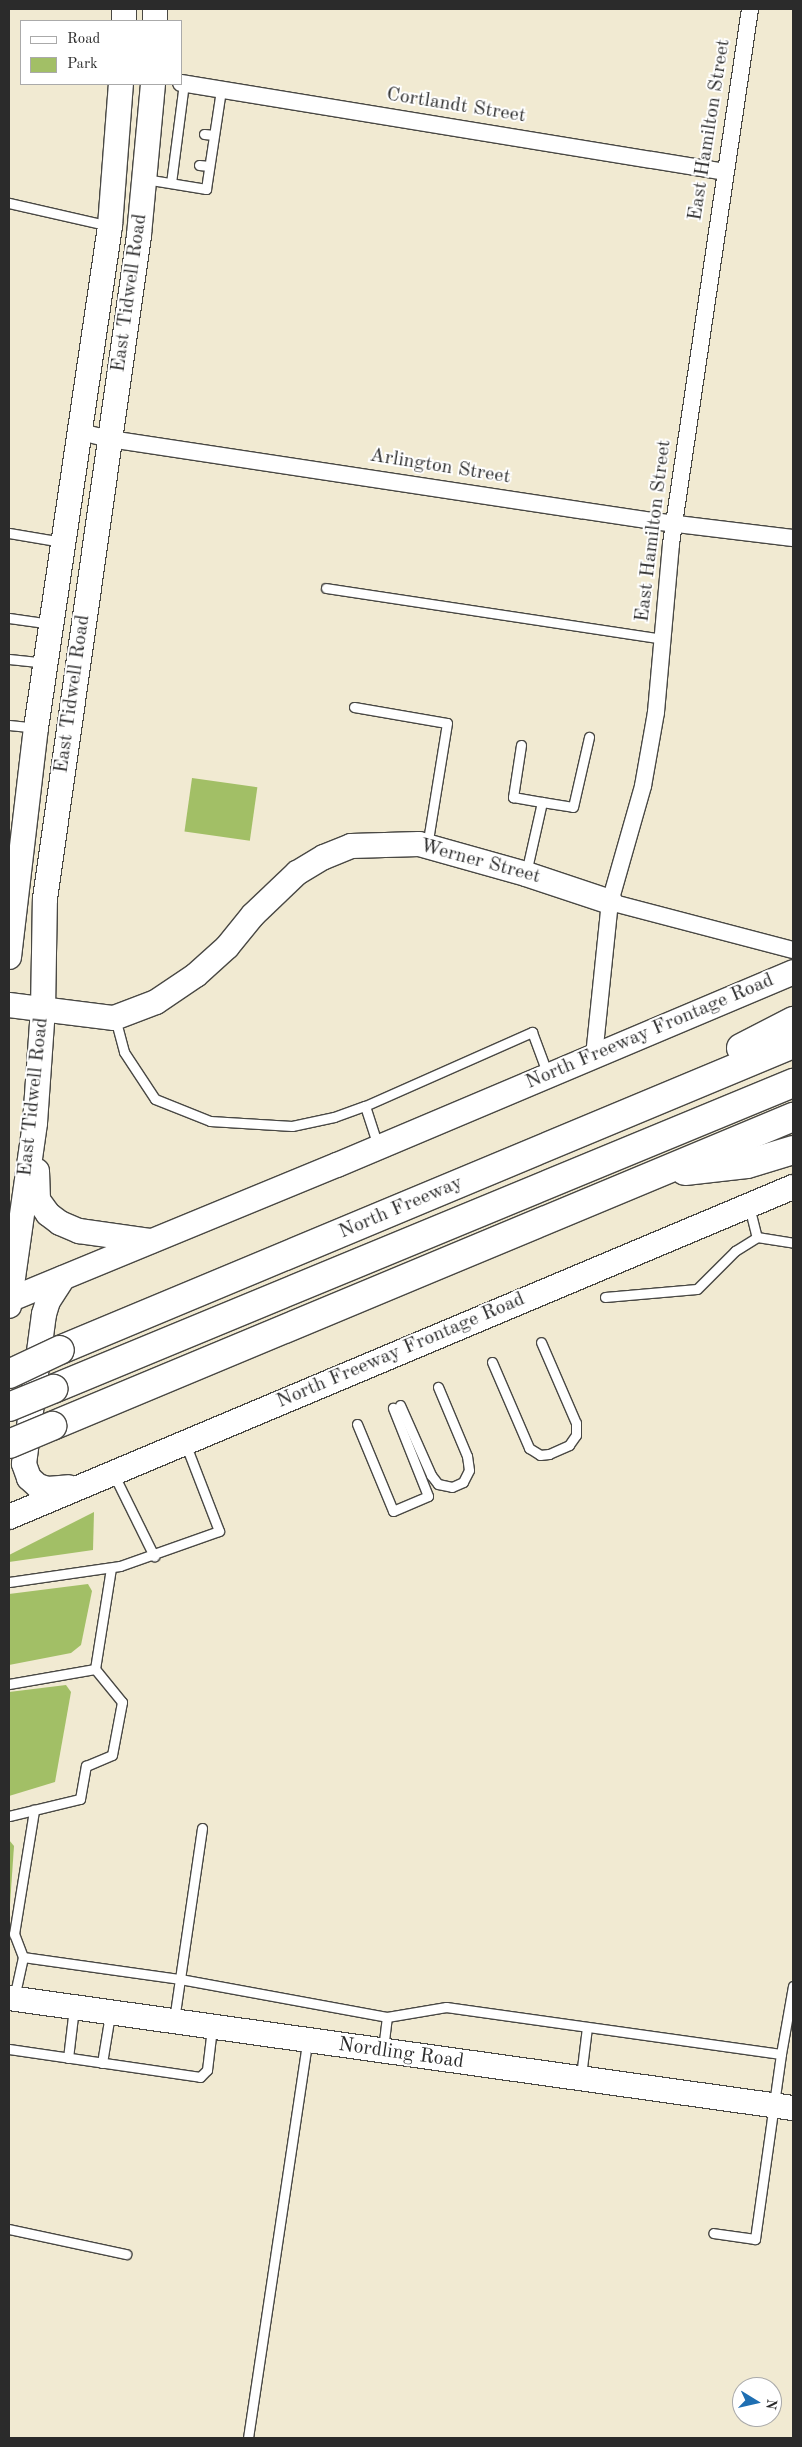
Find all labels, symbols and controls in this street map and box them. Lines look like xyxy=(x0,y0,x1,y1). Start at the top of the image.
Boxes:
legend xyxy=(20,20,182,85)
text: Road xyxy=(67,32,100,47)
street label: East Hamilton Street xyxy=(684,37,736,223)
text: Park xyxy=(67,57,98,72)
street label: Cortlandt Street xyxy=(385,83,527,129)
street label: East Tidwell Road xyxy=(107,212,153,374)
street label: East Hamilton Street xyxy=(631,438,677,624)
street label: Arlington Street xyxy=(368,444,512,490)
street label: East Tidwell Road xyxy=(50,613,96,775)
street label: Werner Street xyxy=(417,834,543,890)
street label: North Freeway Frontage Road xyxy=(522,969,778,1095)
street label: East Tidwell Road xyxy=(14,1016,54,1178)
street label: North Freeway xyxy=(335,1171,467,1245)
street label: North Freeway Frontage Road xyxy=(273,1288,529,1414)
street label: Nordling Road xyxy=(337,2033,465,2075)
north arrow xyxy=(732,2377,782,2427)
text: N xyxy=(763,2398,779,2411)

